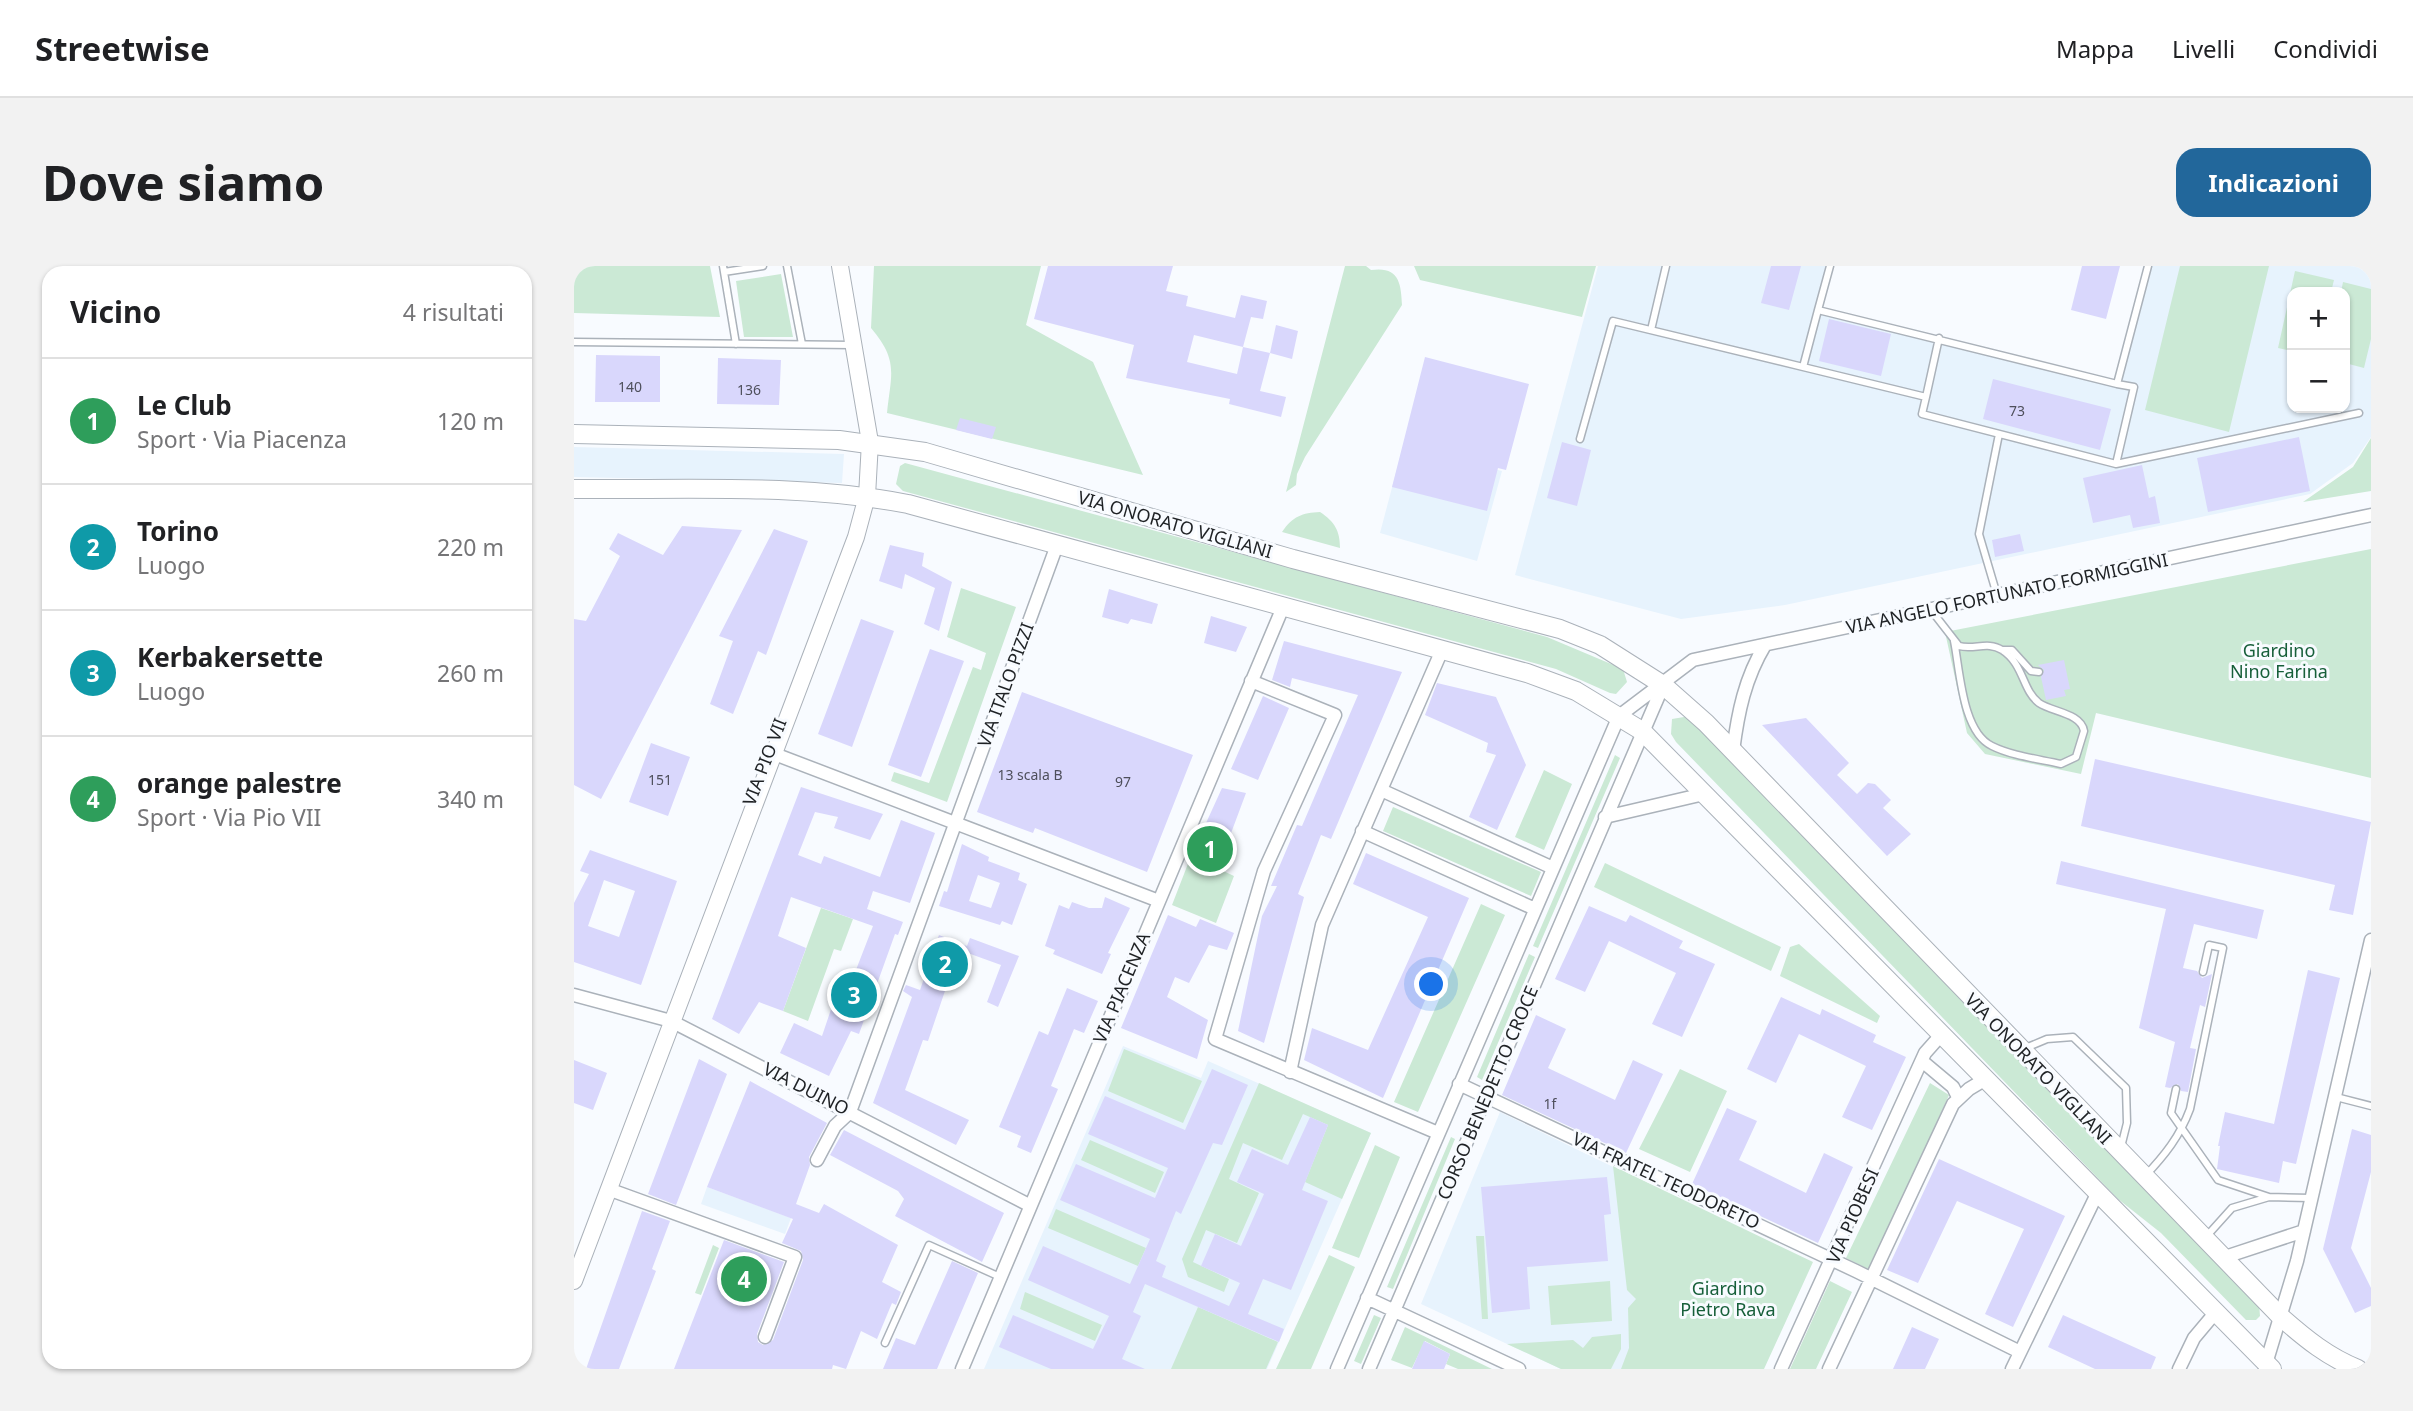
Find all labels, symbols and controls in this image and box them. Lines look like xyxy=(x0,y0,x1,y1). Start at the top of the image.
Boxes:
text: Streetwise xyxy=(35,26,210,71)
text: Mappa xyxy=(2056,32,2134,65)
text: Livelli xyxy=(2172,32,2235,65)
text: Condividi xyxy=(2273,32,2378,65)
button: Indicazioni xyxy=(2176,148,2371,217)
text: Dove siamo xyxy=(42,149,325,215)
map controls xyxy=(2287,287,2350,413)
button: + xyxy=(2287,287,2350,350)
text: Vicino xyxy=(70,291,161,332)
text: 4 risultati xyxy=(403,296,504,328)
button: − xyxy=(2287,350,2350,413)
house number: 140 xyxy=(618,377,642,396)
house number: 136 xyxy=(737,380,761,399)
text: Le Club xyxy=(137,387,232,423)
house number: 73 xyxy=(2009,401,2025,420)
text: 1 xyxy=(86,405,100,437)
text: 120 m xyxy=(437,405,504,437)
text: Sport · Via Piacenza xyxy=(137,423,347,455)
street label: VIA ONORATO VIGLIANI xyxy=(1075,485,1275,563)
text: Torino xyxy=(137,513,219,549)
text: 2 xyxy=(86,531,100,563)
text: 220 m xyxy=(437,531,504,563)
street label: VIA ANGELO FORTUNATO FORMIGGINI xyxy=(1844,547,2170,639)
text: Luogo xyxy=(137,549,205,581)
street label: VIA ITALO PIZZI xyxy=(971,619,1039,750)
park label: Giardino Nino Farina xyxy=(2230,638,2328,683)
text: Kerbakersette xyxy=(137,639,323,675)
text: 3 xyxy=(86,657,100,689)
text: 260 m xyxy=(437,657,504,689)
text: Luogo xyxy=(137,675,205,707)
street label: VIA PIO VII xyxy=(736,714,792,809)
text: orange palestre xyxy=(137,765,342,801)
house number: 13 scala B xyxy=(997,765,1063,784)
house number: 151 xyxy=(648,770,672,789)
house number: 97 xyxy=(1115,772,1131,791)
text: 4 xyxy=(86,783,100,815)
text: 340 m xyxy=(437,783,504,815)
text: Sport · Via Pio VII xyxy=(137,801,321,833)
pin: 1 xyxy=(1187,823,1233,875)
street label: VIA PIACENZA xyxy=(1087,928,1155,1047)
pin: 2 xyxy=(922,938,968,990)
your location xyxy=(1414,967,1448,1001)
pin: 3 xyxy=(831,969,877,1021)
street label: CORSO BENEDETTO CROCE xyxy=(1431,982,1543,1203)
street label: VIA ONORATO VIGLIANI xyxy=(1960,987,2117,1149)
street label: VIA DUINO xyxy=(759,1056,853,1120)
house number: 1f xyxy=(1544,1094,1558,1113)
street label: VIA FRATEL TEODORETO xyxy=(1569,1126,1764,1234)
street label: VIA PIOBESI xyxy=(1820,1164,1884,1267)
pin: 4 xyxy=(721,1253,767,1305)
park label: Giardino Pietro Rava xyxy=(1680,1276,1776,1321)

